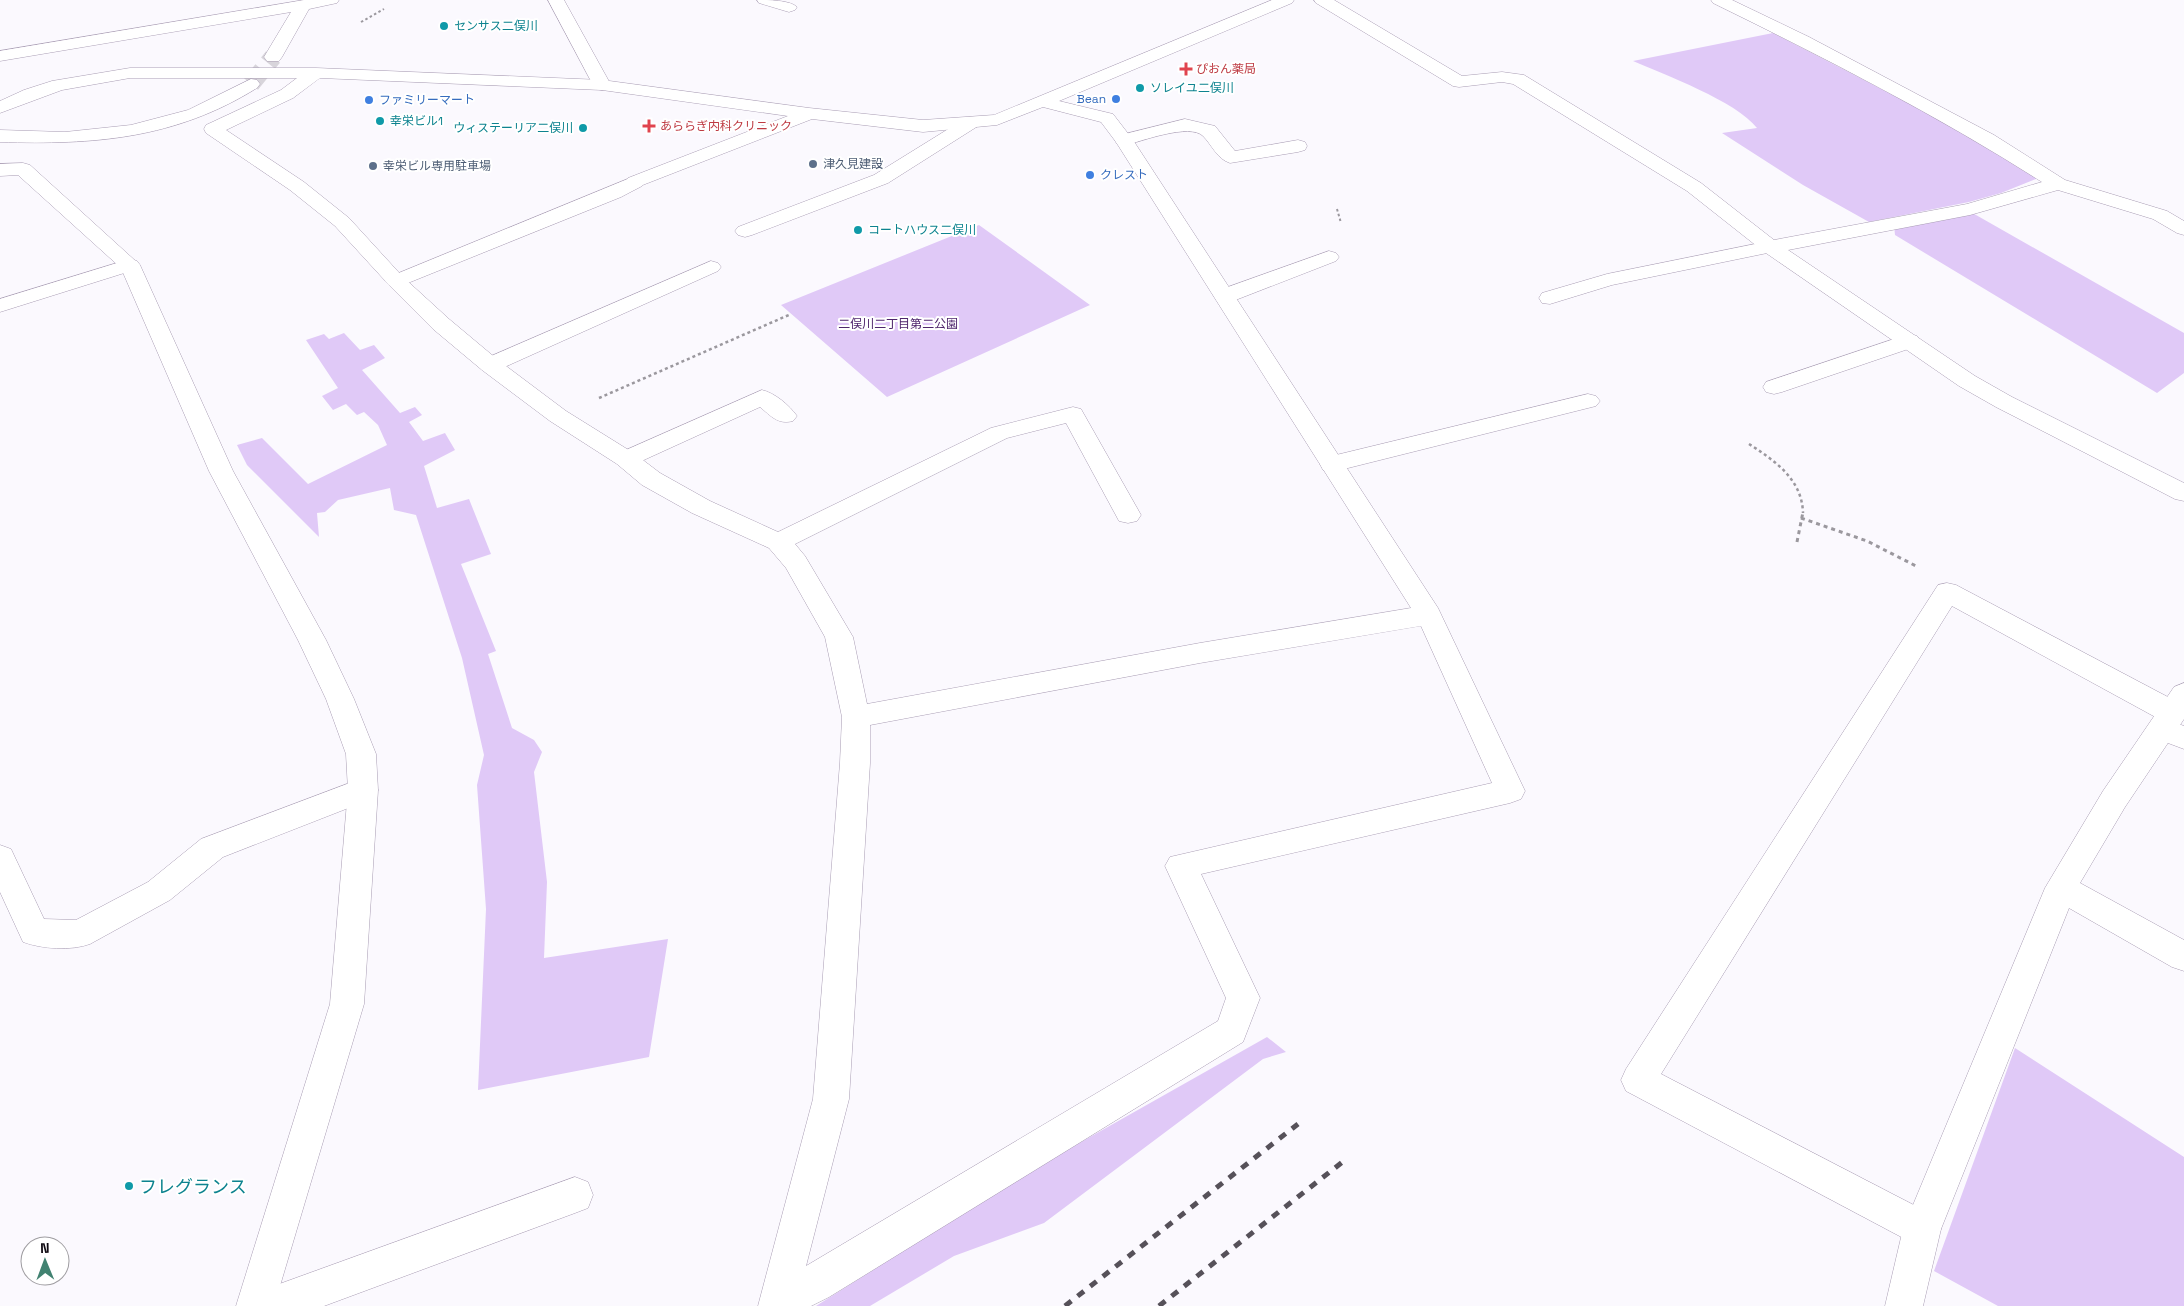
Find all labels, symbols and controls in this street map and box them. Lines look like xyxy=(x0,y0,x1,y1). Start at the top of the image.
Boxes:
place label: センサス二俣川 xyxy=(454,18,538,34)
marker: センサス二俣川 xyxy=(438,20,450,32)
place label: ぴおん薬局 xyxy=(1196,61,1256,77)
marker: ぴおん薬局 xyxy=(1180,63,1192,75)
place label: ソレイユ二俣川 xyxy=(1150,80,1234,96)
marker: ソレイユ二俣川 xyxy=(1134,82,1146,94)
place label: Bean xyxy=(1077,91,1106,107)
place label: ファミリーマート xyxy=(379,92,475,108)
marker: Bean xyxy=(1110,93,1122,105)
marker: ファミリーマート xyxy=(363,94,375,106)
place label: 幸栄ビル1 xyxy=(390,113,443,129)
marker: 幸栄ビル1 xyxy=(374,115,386,127)
place label: あららぎ内科クリニック xyxy=(660,118,792,134)
marker: あららぎ内科クリニック xyxy=(642,119,656,133)
place label: ウィステーリア二俣川 xyxy=(453,120,573,136)
marker: ウィステーリア二俣川 xyxy=(577,122,589,134)
place label: 津久見建設 xyxy=(823,156,883,172)
place label: 幸栄ビル専用駐車場 xyxy=(383,158,491,174)
marker: 津久見建設 xyxy=(807,158,819,170)
marker: 幸栄ビル専用駐車場 xyxy=(367,160,379,172)
place label: クレスト xyxy=(1100,167,1148,183)
marker: クレスト xyxy=(1084,169,1096,181)
place label: コートハウス二俣川 xyxy=(868,222,976,238)
marker: コートハウス二俣川 xyxy=(852,224,864,236)
park label: 二俣川二丁目第二公園 xyxy=(838,316,958,332)
place label: フレグランス xyxy=(139,1175,247,1198)
marker: フレグランス xyxy=(123,1180,135,1192)
north arrow xyxy=(20,1236,70,1286)
text: N xyxy=(40,1239,50,1257)

